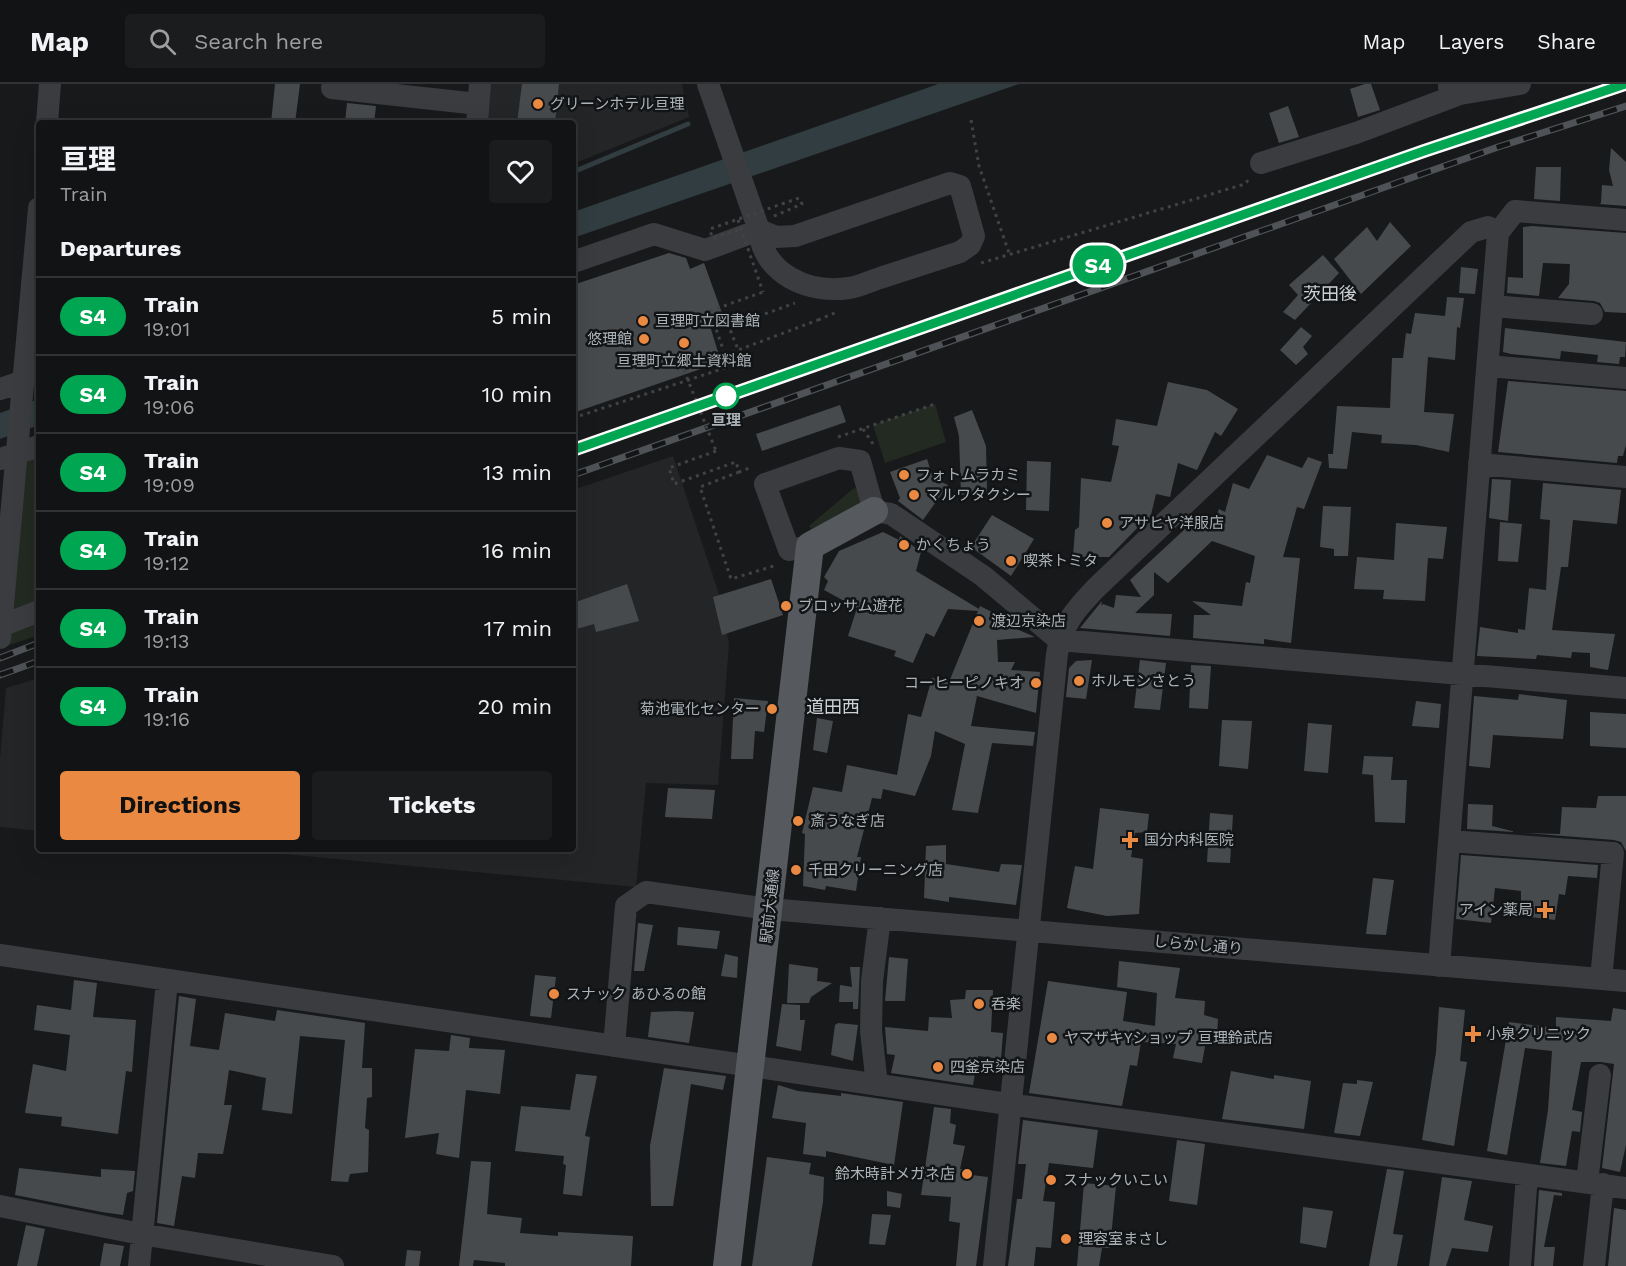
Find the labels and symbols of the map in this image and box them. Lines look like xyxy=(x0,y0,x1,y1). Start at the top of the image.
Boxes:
place label: グリーンホテル亘理 xyxy=(550,95,684,113)
marker: グリーンホテル亘理 xyxy=(531,97,545,111)
line badge: S4 xyxy=(1071,246,1125,285)
district label: 茨田後 xyxy=(1303,283,1357,304)
place label: 亘理町立図書館 xyxy=(655,312,760,330)
marker: 亘理町立図書館 xyxy=(636,314,650,328)
place label: 悠理館 xyxy=(587,330,632,348)
marker: 悠理館 xyxy=(637,332,651,346)
marker: 亘理町立郷土資料館 xyxy=(677,336,691,350)
place label: 亘理町立郷土資料館 xyxy=(616,352,752,370)
marker: 亘理 xyxy=(713,383,739,409)
place label: 亘理 xyxy=(711,411,741,429)
place label: フォトムラカミ xyxy=(916,466,1020,484)
marker: フォトムラカミ xyxy=(897,468,911,482)
place label: マルワタクシー xyxy=(926,486,1031,504)
marker: マルワタクシー xyxy=(907,488,921,502)
place label: アサヒヤ洋服店 xyxy=(1119,514,1224,532)
marker: アサヒヤ洋服店 xyxy=(1100,516,1114,530)
place label: かくちょう xyxy=(916,536,991,554)
marker: かくちょう xyxy=(897,538,911,552)
place label: 喫茶トミタ xyxy=(1023,552,1098,570)
marker: 喫茶トミタ xyxy=(1004,554,1018,568)
place label: ブロッサム遊花 xyxy=(798,597,903,615)
marker: ブロッサム遊花 xyxy=(779,599,793,613)
place label: 渡辺京染店 xyxy=(991,612,1066,630)
marker: 渡辺京染店 xyxy=(972,614,986,628)
place label: ホルモンさとう xyxy=(1091,672,1196,690)
place label: コーヒーピノキオ xyxy=(904,674,1024,692)
marker: ホルモンさとう xyxy=(1072,674,1086,688)
marker: コーヒーピノキオ xyxy=(1029,676,1043,690)
district label: 道田西 xyxy=(806,696,860,717)
place label: 菊池電化センター xyxy=(640,700,760,718)
marker: 菊池電化センター xyxy=(765,702,779,716)
place label: 斎うなぎ店 xyxy=(810,812,885,830)
marker: 斎うなぎ店 xyxy=(791,814,805,828)
marker: 国分内科医院 xyxy=(1121,831,1139,849)
place label: 国分内科医院 xyxy=(1144,831,1234,849)
place label: 千田クリーニング店 xyxy=(808,861,943,879)
marker: 千田クリーニング店 xyxy=(789,863,803,877)
street label: 駅前大通線 xyxy=(757,868,783,944)
place label: アイン薬局 xyxy=(1459,901,1533,919)
marker: アイン薬局 xyxy=(1538,903,1552,917)
street label: しらかし通り xyxy=(1152,932,1244,958)
place label: スナック あひるの館 xyxy=(566,985,706,1003)
marker: スナック あひるの館 xyxy=(547,987,561,1001)
place label: 呑楽 xyxy=(991,995,1021,1013)
marker: 呑楽 xyxy=(972,997,986,1011)
marker: 小泉クリニック xyxy=(1464,1025,1482,1043)
place label: 小泉クリニック xyxy=(1486,1025,1591,1043)
place label: ヤマザキYショップ 亘理鈴武店 xyxy=(1064,1029,1273,1047)
marker: ヤマザキYショップ 亘理鈴武店 xyxy=(1045,1031,1059,1045)
place label: 四釜京染店 xyxy=(950,1058,1025,1076)
marker: 四釜京染店 xyxy=(931,1060,945,1074)
place label: 鈴木時計メガネ店 xyxy=(835,1165,955,1183)
marker: 鈴木時計メガネ店 xyxy=(960,1167,974,1181)
place label: スナックいこい xyxy=(1063,1171,1168,1189)
marker: スナックいこい xyxy=(1044,1173,1058,1187)
place label: 理容室まさし xyxy=(1078,1230,1168,1248)
marker: 理容室まさし xyxy=(1059,1232,1073,1246)

